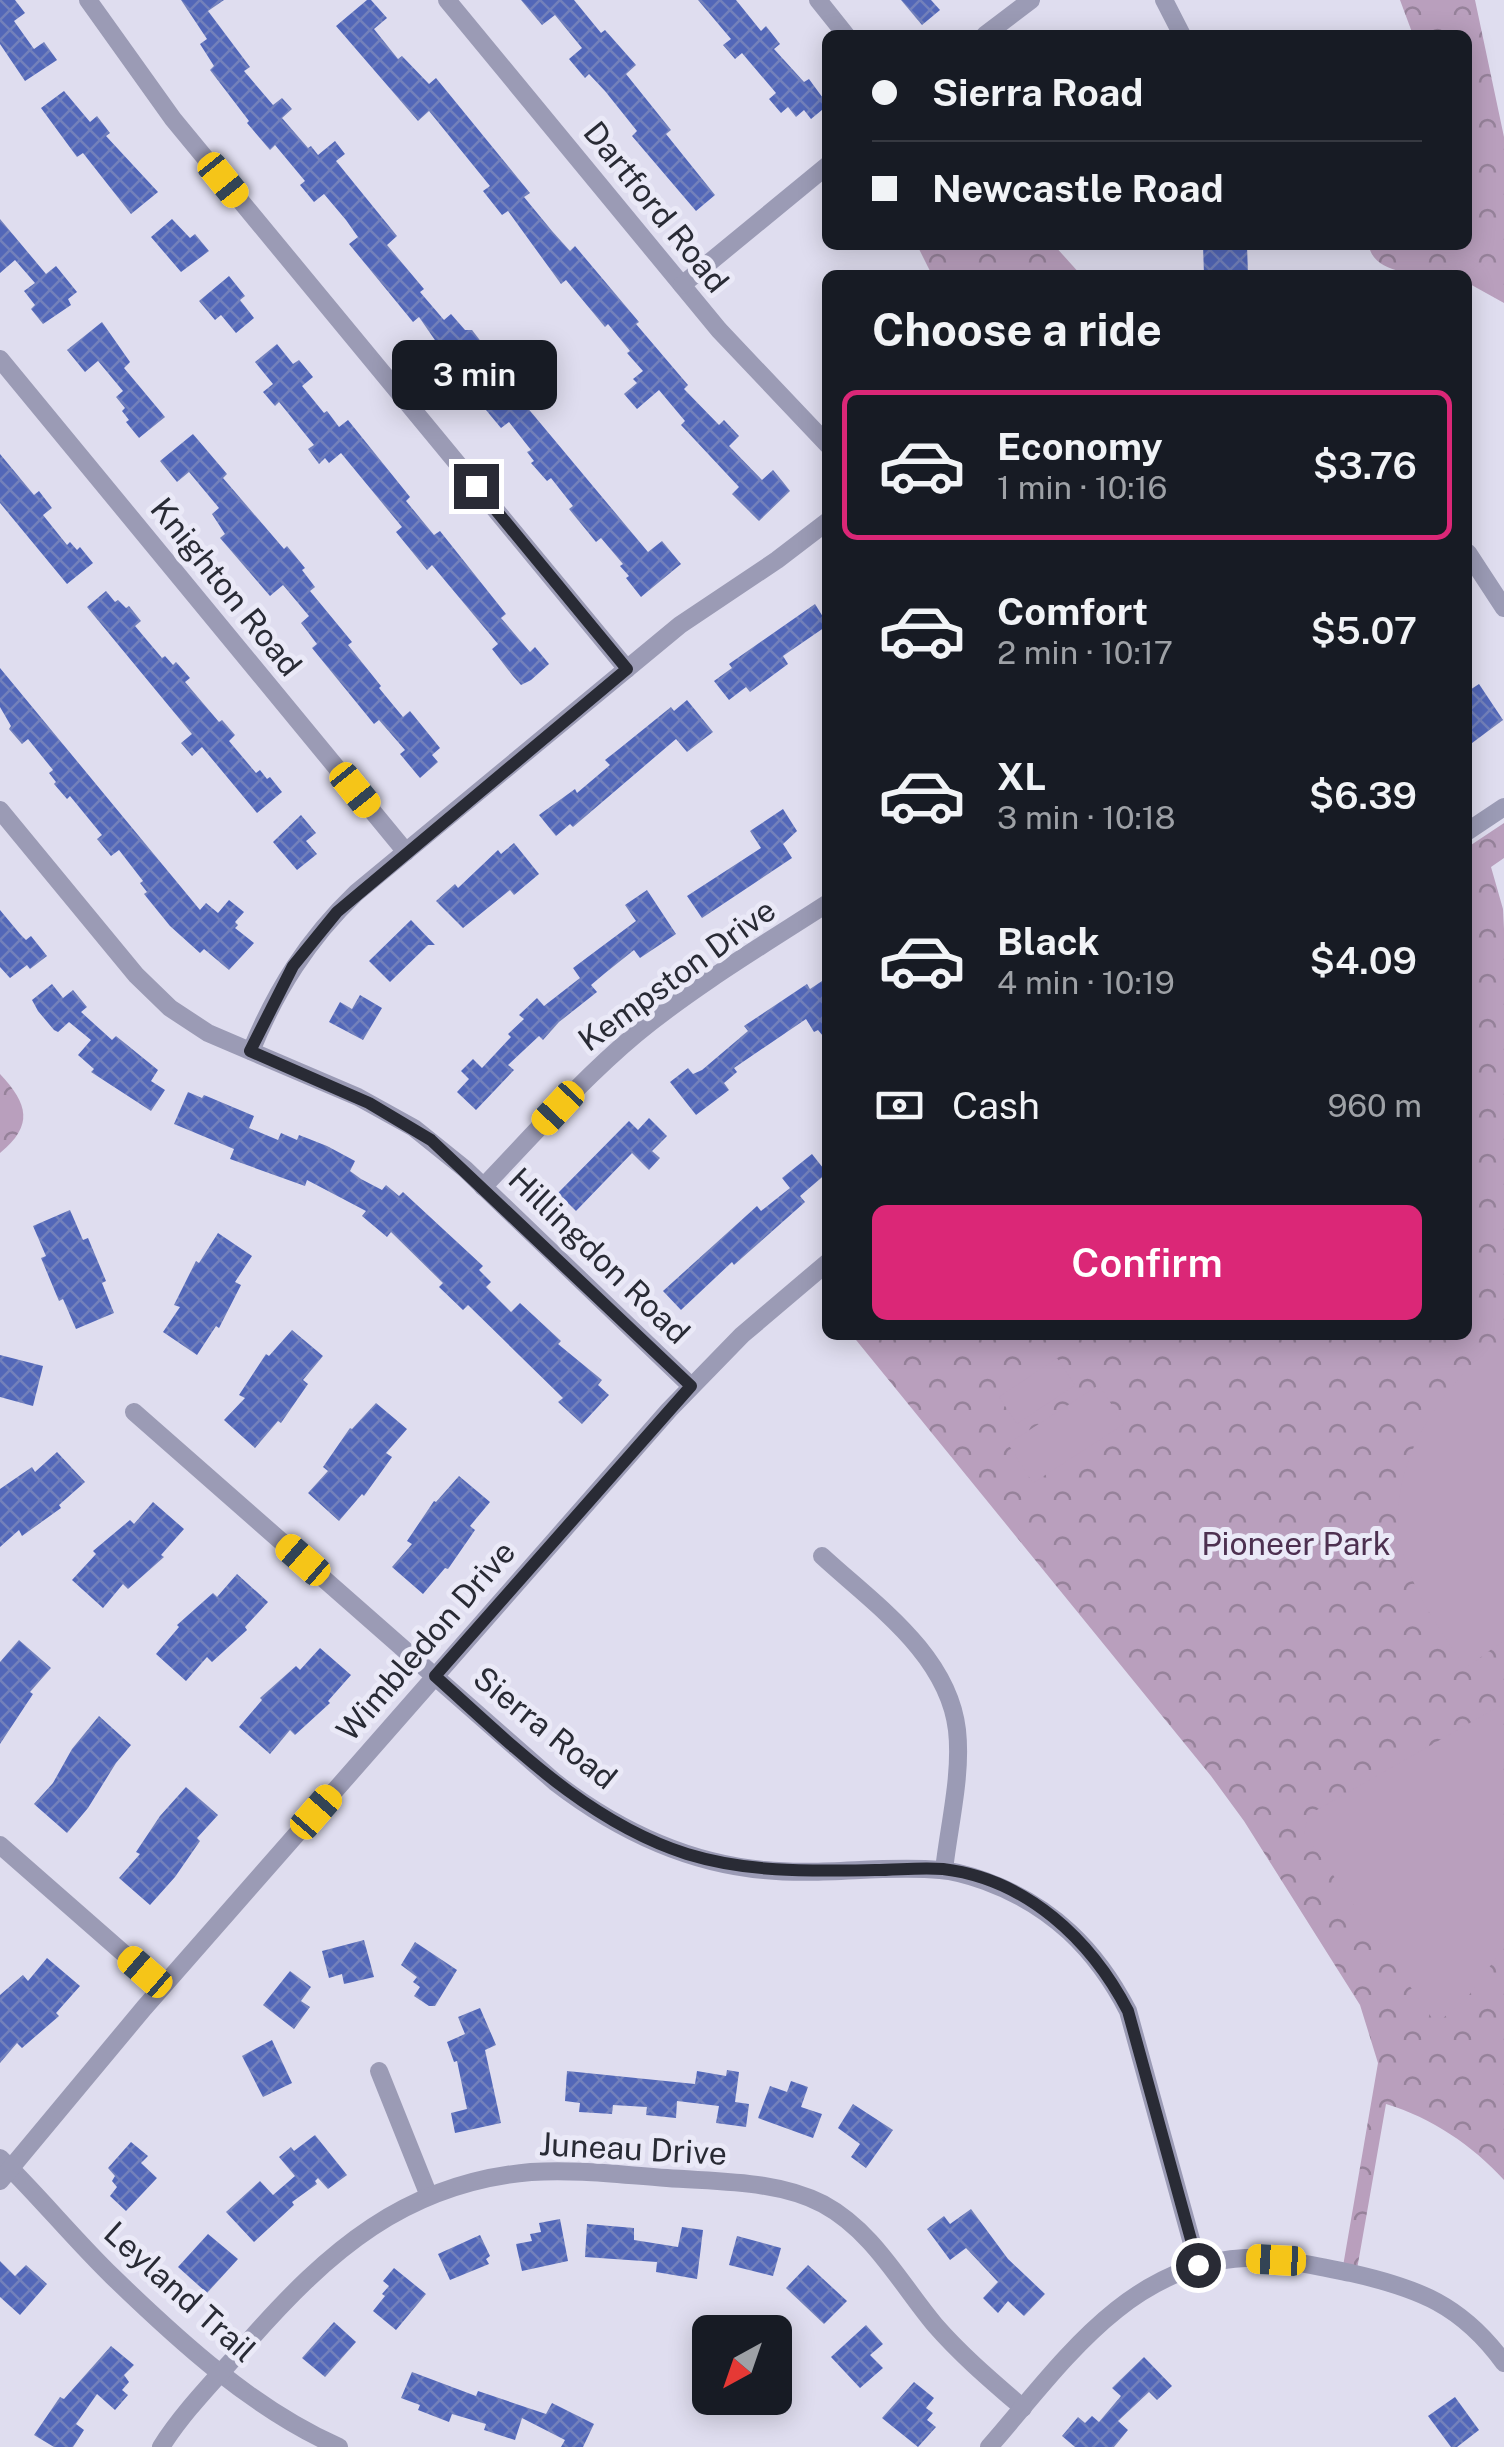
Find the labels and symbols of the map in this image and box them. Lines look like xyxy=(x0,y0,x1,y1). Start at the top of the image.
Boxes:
street label: Dartford Road xyxy=(576,114,736,299)
car xyxy=(192,147,254,213)
callout: 3 min xyxy=(394,341,558,411)
route end xyxy=(454,464,499,509)
street label: Knighton Road xyxy=(143,490,309,683)
car xyxy=(324,757,386,823)
street label: Kempston Drive xyxy=(571,891,782,1058)
car xyxy=(527,1076,589,1140)
street label: Hillingdon Road xyxy=(501,1160,697,1351)
park label: Pioneer Park xyxy=(1201,1525,1391,1562)
car xyxy=(271,1529,335,1591)
street label: Wimbledon Drive xyxy=(329,1533,522,1748)
street label: Sierra Road xyxy=(466,1659,624,1796)
car xyxy=(285,1780,347,1844)
car xyxy=(113,1941,177,2003)
street label: Juneau Drive xyxy=(538,2125,728,2172)
street label: Leyland Trail xyxy=(97,2214,264,2369)
route start xyxy=(1176,2243,1221,2288)
car xyxy=(1245,2243,1307,2277)
north arrow xyxy=(692,2315,792,2415)

